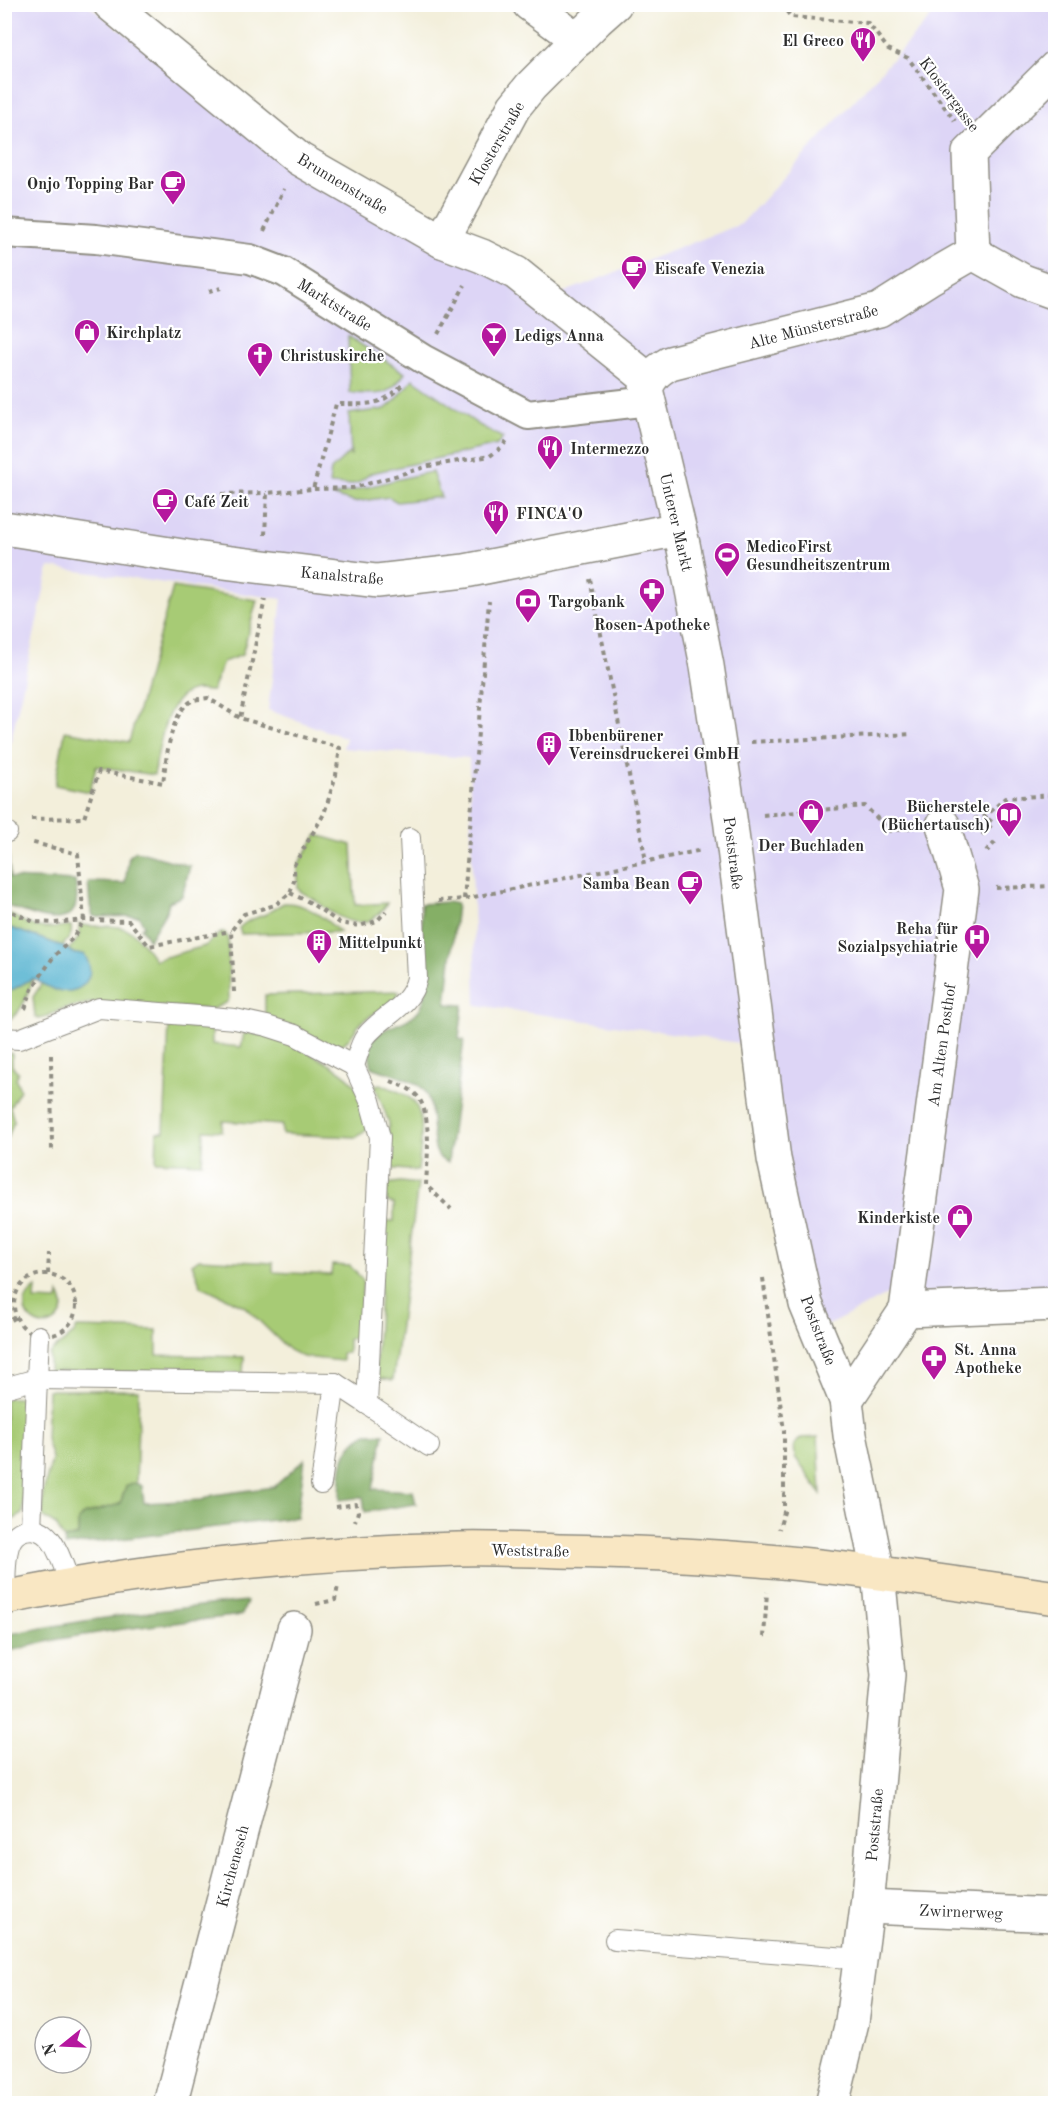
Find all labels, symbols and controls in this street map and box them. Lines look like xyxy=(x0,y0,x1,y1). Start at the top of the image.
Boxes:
restaurant icon: El Greco xyxy=(848,25,878,63)
place label: El Greco xyxy=(782,34,844,50)
street label: Klostergasse xyxy=(915,55,981,135)
street label: Klosterstraße xyxy=(467,99,528,189)
street label: Brunnenstraße xyxy=(294,152,390,218)
cafe icon: Onjo Topping Bar xyxy=(158,168,188,206)
place label: Onjo Topping Bar xyxy=(27,177,154,193)
cafe icon: Eiscafe Venezia xyxy=(619,253,649,291)
place label: Eiscafe Venezia xyxy=(654,262,765,278)
street label: Marktstraße xyxy=(294,277,374,335)
street label: Alte Münsterstraße xyxy=(747,303,880,353)
shop icon: Kirchplatz xyxy=(72,317,102,355)
bar icon: Ledigs Anna xyxy=(479,320,509,358)
place label: Kirchplatz xyxy=(106,326,181,342)
place label: Ledigs Anna xyxy=(514,329,604,345)
church icon: Christuskirche xyxy=(245,340,275,378)
place label: Christuskirche xyxy=(280,349,384,365)
restaurant icon: Intermezzo xyxy=(535,433,565,471)
place label: Intermezzo xyxy=(570,442,649,458)
street label: Unterer Markt xyxy=(656,472,694,574)
cafe icon: Café Zeit xyxy=(150,486,180,524)
place label: Café Zeit xyxy=(184,495,249,511)
restaurant icon: FINCA'O xyxy=(481,498,511,536)
place label: FINCA'O xyxy=(516,507,583,523)
sports icon: MedicoFirst Gesundheitszentrum xyxy=(712,540,742,578)
place label: MedicoFirst Gesundheitszentrum xyxy=(746,540,891,574)
street label: Kanalstraße xyxy=(299,565,384,589)
pharmacy icon: Rosen-Apotheke xyxy=(637,576,667,614)
bank icon: Targobank xyxy=(513,586,543,624)
place label: Targobank xyxy=(548,595,625,611)
place label: Rosen-Apotheke xyxy=(594,618,710,634)
building icon: Ibbenbürener Vereinsdruckerei GmbH xyxy=(534,729,564,767)
place label: Ibbenbürener Vereinsdruckerei GmbH xyxy=(568,729,739,763)
shop icon: Der Buchladen xyxy=(796,797,826,835)
place label: Bücherstele (Büchertausch) xyxy=(881,800,990,834)
library icon: Bücherstele (Büchertausch) xyxy=(994,800,1024,838)
street label: Poststraße xyxy=(720,816,744,891)
place label: Der Buchladen xyxy=(758,839,864,855)
cafe icon: Samba Bean xyxy=(675,868,705,906)
place label: Samba Bean xyxy=(582,877,670,893)
place label: Reha für Sozialpsychiatrie xyxy=(837,922,958,956)
hospital icon: Reha für Sozialpsychiatrie xyxy=(962,922,992,960)
building icon: Mittelpunkt xyxy=(304,927,334,965)
place label: Mittelpunkt xyxy=(338,936,422,952)
street label: Am Alten Posthof xyxy=(926,982,960,1108)
shop icon: Kinderkiste xyxy=(945,1202,975,1240)
place label: Kinderkiste xyxy=(857,1211,940,1227)
street label: Poststraße xyxy=(797,1294,838,1368)
pharmacy icon: St. Anna Apotheke xyxy=(919,1343,949,1381)
place label: St. Anna Apotheke xyxy=(954,1343,1022,1377)
street label: Weststraße xyxy=(491,1543,569,1561)
street label: Poststraße xyxy=(865,1788,887,1862)
street label: Kirchenesch xyxy=(215,1823,253,1909)
street label: Zwirnerweg xyxy=(919,1904,1004,1922)
north arrow xyxy=(33,2015,93,2075)
text: N xyxy=(41,2040,60,2057)

